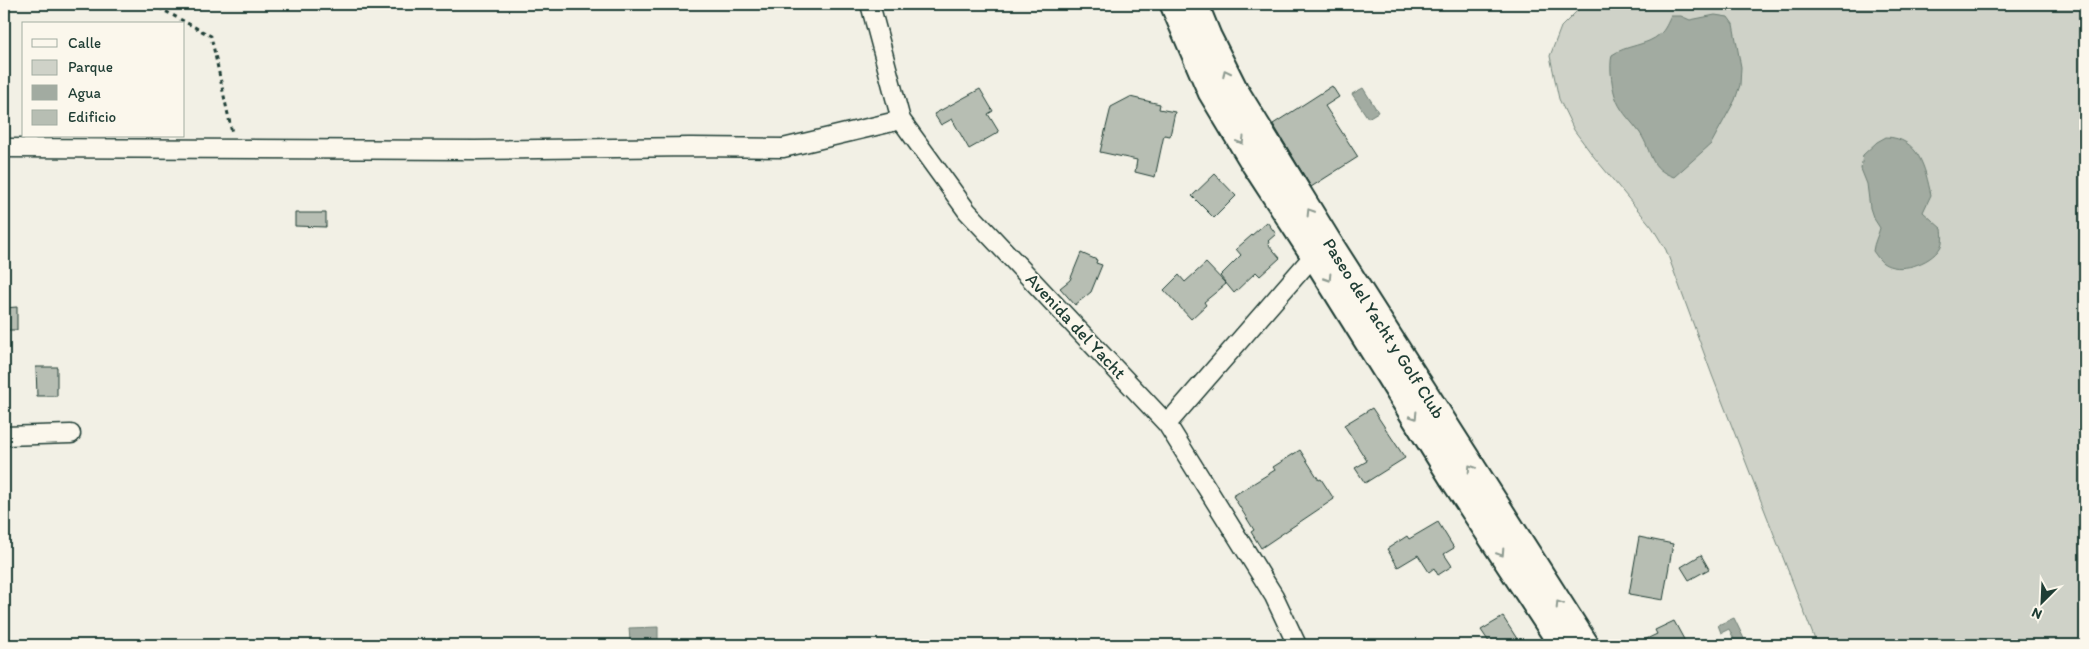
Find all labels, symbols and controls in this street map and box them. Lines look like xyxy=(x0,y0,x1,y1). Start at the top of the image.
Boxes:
legend xyxy=(22,22,185,138)
text: Calle xyxy=(68,34,101,52)
text: Parque xyxy=(68,58,113,76)
one-way arrow xyxy=(1223,69,1233,78)
text: Agua xyxy=(68,84,102,102)
text: Edificio xyxy=(68,108,116,126)
one-way arrow xyxy=(1234,136,1244,145)
one-way arrow xyxy=(1307,208,1317,217)
street label: Paseo del Yacht y Golf Club xyxy=(1318,234,1450,423)
street label: Avenida del Yacht xyxy=(1021,268,1131,384)
one-way arrow xyxy=(1322,273,1332,282)
one-way arrow xyxy=(1408,411,1417,420)
one-way arrow xyxy=(1468,464,1478,473)
one-way arrow xyxy=(1495,548,1505,557)
north arrow xyxy=(2016,576,2066,626)
one-way arrow xyxy=(1556,601,1566,610)
text: N xyxy=(2029,604,2045,623)

